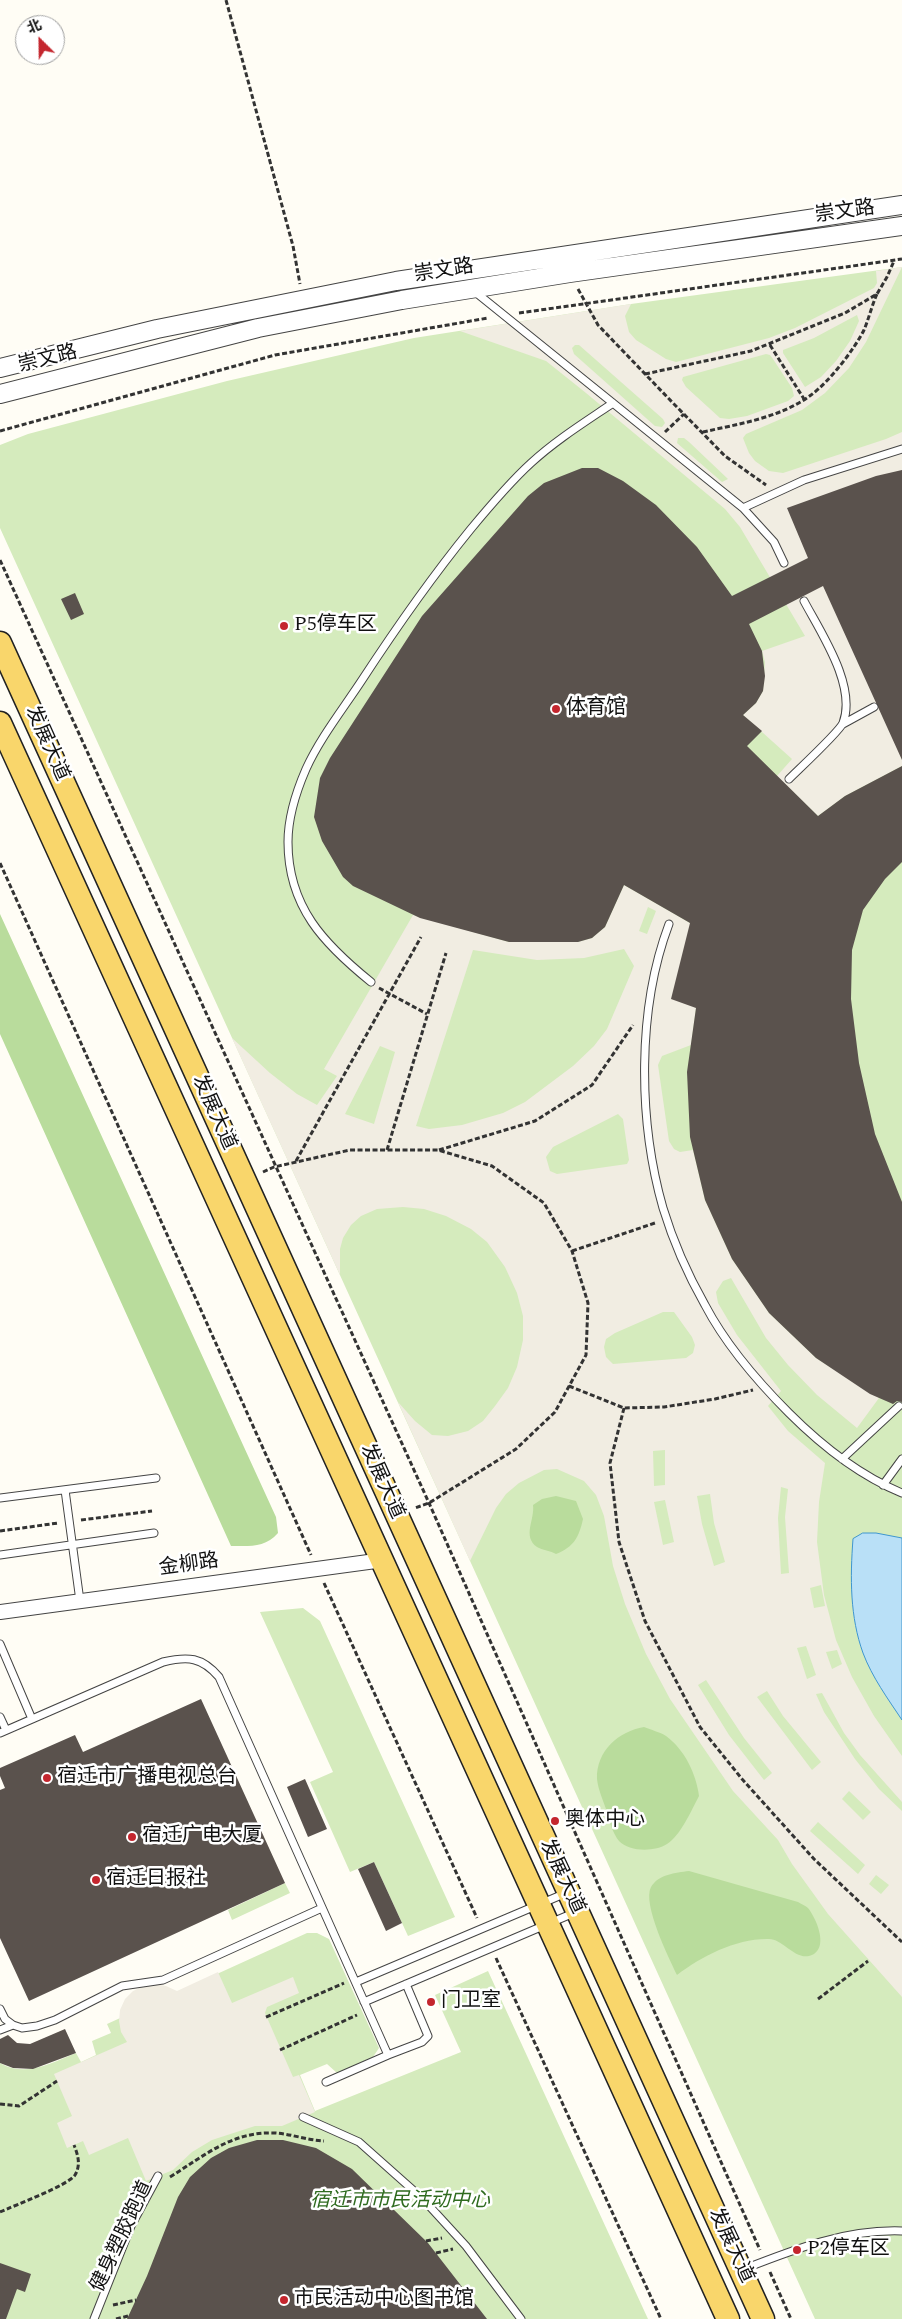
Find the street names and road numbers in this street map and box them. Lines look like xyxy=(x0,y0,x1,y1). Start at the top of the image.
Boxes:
street label: 崇文路 xyxy=(814,197,876,229)
street label: 崇文路 xyxy=(412,255,476,289)
street label: 崇文路 xyxy=(16,341,80,379)
street label: 发展大道 xyxy=(19,703,73,785)
street label: 发展大道 xyxy=(186,1072,240,1154)
street label: 发展大道 xyxy=(354,1441,408,1523)
street label: 金柳路 xyxy=(158,1550,220,1582)
street label: 发展大道 xyxy=(533,1836,589,1918)
street label: 健身塑胶跑道 xyxy=(87,2178,159,2296)
street label: 发展大道 xyxy=(702,2205,758,2287)

